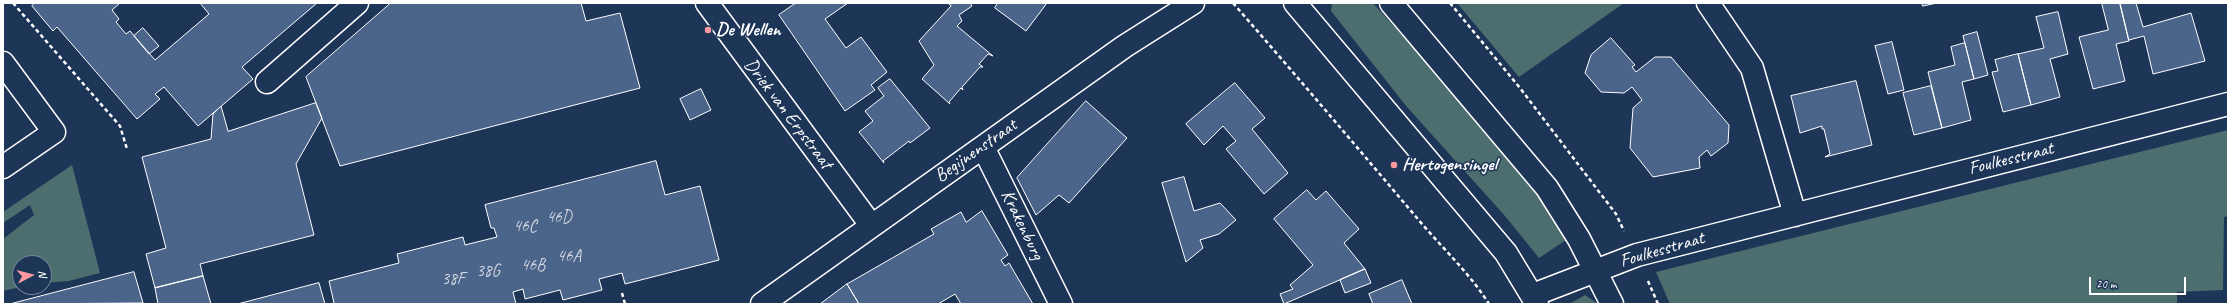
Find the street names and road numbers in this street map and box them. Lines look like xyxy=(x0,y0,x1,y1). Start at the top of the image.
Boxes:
street label: Driek van Erpstraat xyxy=(739,54,837,174)
street label: Begijnenstraat xyxy=(930,114,1022,188)
street label: Foulkesstraat xyxy=(1966,137,2056,181)
street label: Krakenburg xyxy=(995,186,1049,264)
street label: Foulkesstraat xyxy=(1617,227,1707,273)

